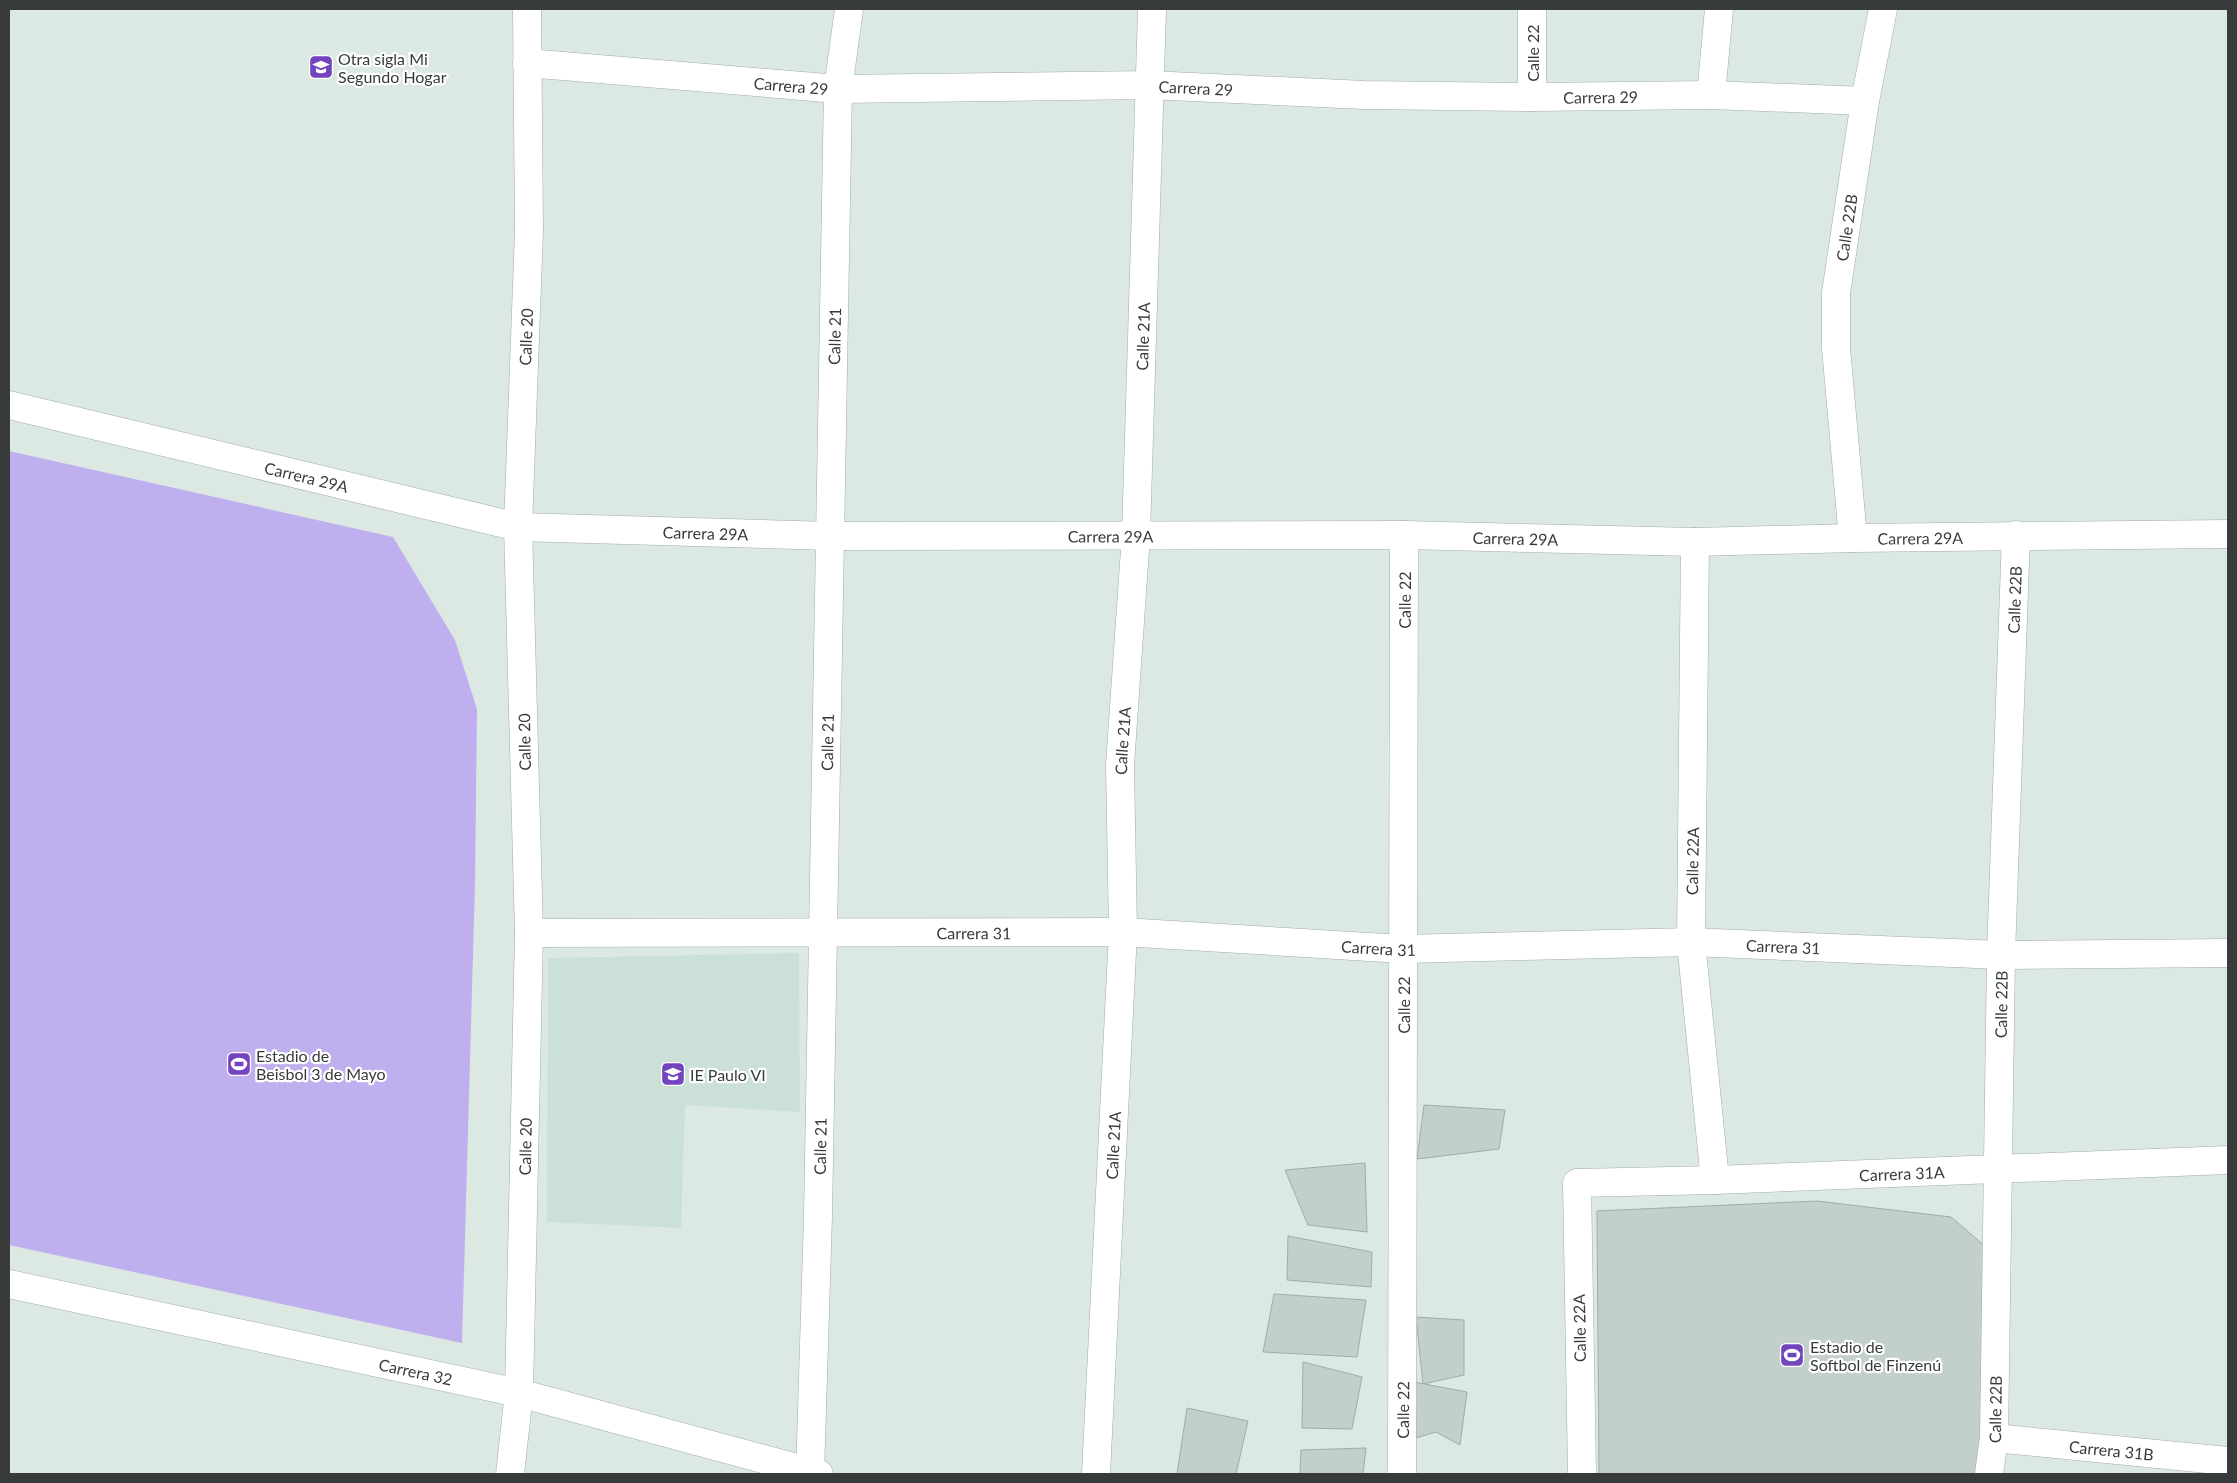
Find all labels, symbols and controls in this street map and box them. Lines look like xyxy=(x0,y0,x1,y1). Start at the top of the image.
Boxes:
street label: Calle 22 xyxy=(1523,24,1542,82)
place label: Otra sigla Mi Segundo Hogar xyxy=(338,49,447,86)
school or university icon: Otra sigla Mi Segundo Hogar xyxy=(308,54,334,80)
street label: Carrera 29 xyxy=(753,72,829,98)
street label: Carrera 29 xyxy=(1158,76,1234,98)
street label: Carrera 29 xyxy=(1563,86,1638,106)
street label: Calle 22B xyxy=(1831,193,1860,262)
street label: Calle 21A xyxy=(1132,302,1153,371)
street label: Calle 21 xyxy=(824,307,844,365)
street label: Calle 20 xyxy=(515,308,536,366)
street label: Carrera 29A xyxy=(263,457,351,496)
street label: Carrera 29A xyxy=(662,522,749,543)
street label: Carrera 29A xyxy=(1068,526,1153,545)
street label: Carrera 29A xyxy=(1472,527,1559,548)
street label: Carrera 29A xyxy=(1877,527,1963,547)
street label: Calle 22B xyxy=(2003,565,2024,634)
street label: Calle 22 xyxy=(1394,571,1413,629)
street label: Calle 21A xyxy=(1110,706,1134,775)
street label: Calle 20 xyxy=(514,713,534,771)
street label: Calle 21 xyxy=(816,713,836,771)
street label: Calle 22A xyxy=(1682,827,1702,895)
street label: Carrera 31 xyxy=(937,923,1011,942)
street label: Carrera 31 xyxy=(1746,935,1821,957)
street label: Carrera 31 xyxy=(1341,936,1416,959)
street label: Calle 22B xyxy=(1990,970,2010,1038)
street label: Calle 22 xyxy=(1393,976,1413,1034)
place label: Estadio de Beisbol 3 de Mayo xyxy=(256,1046,386,1083)
sports icon: Estadio de Beisbol 3 de Mayo xyxy=(226,1051,252,1077)
school or university icon: IE Paulo VI xyxy=(660,1061,686,1087)
place label: IE Paulo VI xyxy=(690,1065,766,1084)
street label: Calle 21A xyxy=(1101,1111,1124,1180)
street label: Calle 21 xyxy=(809,1117,829,1175)
street label: Calle 20 xyxy=(514,1118,534,1175)
street label: Carrera 31A xyxy=(1859,1162,1945,1184)
street label: Calle 22A xyxy=(1569,1294,1589,1362)
place label: Estadio de Softbol de Finzenú xyxy=(1810,1337,1941,1374)
sports icon: Estadio de Softbol de Finzenú xyxy=(1779,1342,1805,1368)
street label: Carrera 32 xyxy=(377,1354,454,1388)
street label: Calle 22B xyxy=(1984,1375,2004,1443)
street label: Calle 22 xyxy=(1393,1381,1412,1439)
street label: Carrera 31B xyxy=(2068,1436,2155,1463)

